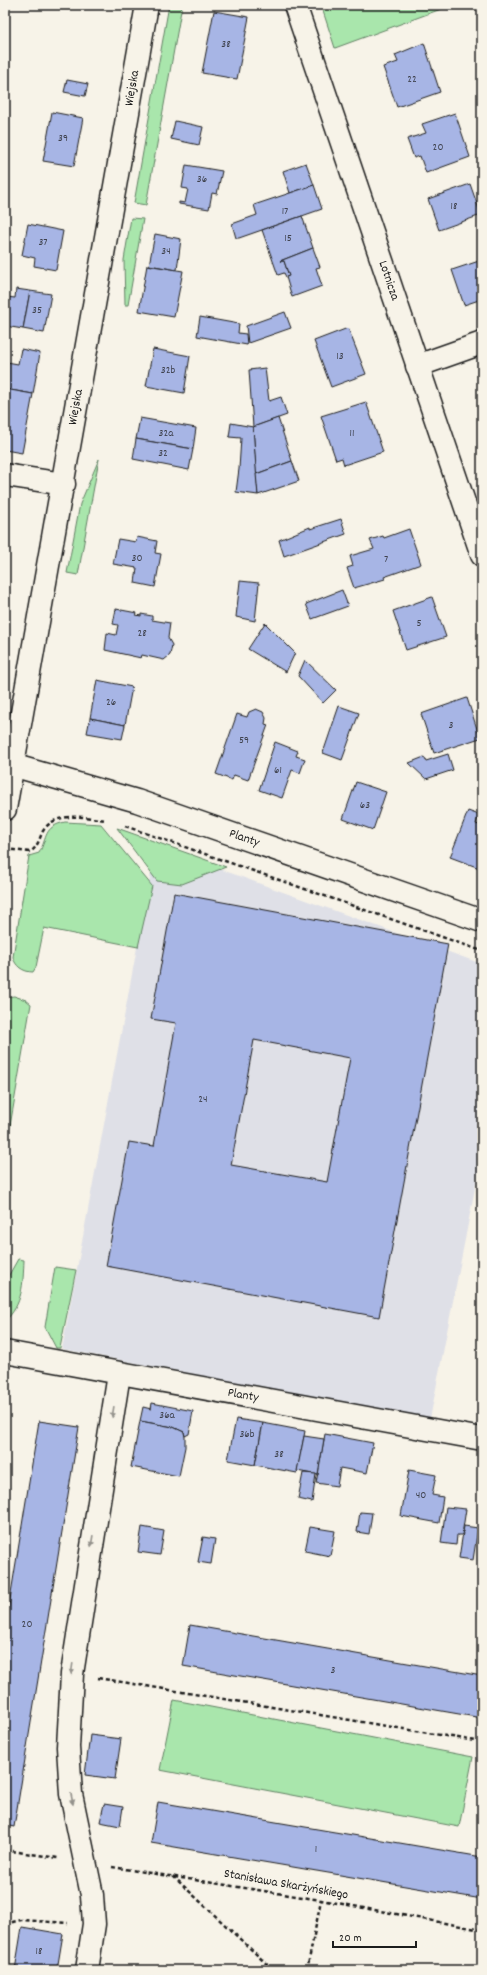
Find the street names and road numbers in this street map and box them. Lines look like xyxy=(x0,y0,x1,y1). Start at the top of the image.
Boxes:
street label: Wiejska xyxy=(120,68,145,108)
street label: Lotnicza xyxy=(373,258,404,304)
street label: Wiejska xyxy=(63,387,89,427)
street label: Planty xyxy=(226,824,263,853)
street label: Planty xyxy=(226,1383,261,1408)
street label: Stanisława Skarżyńskiego xyxy=(222,1865,350,1905)

